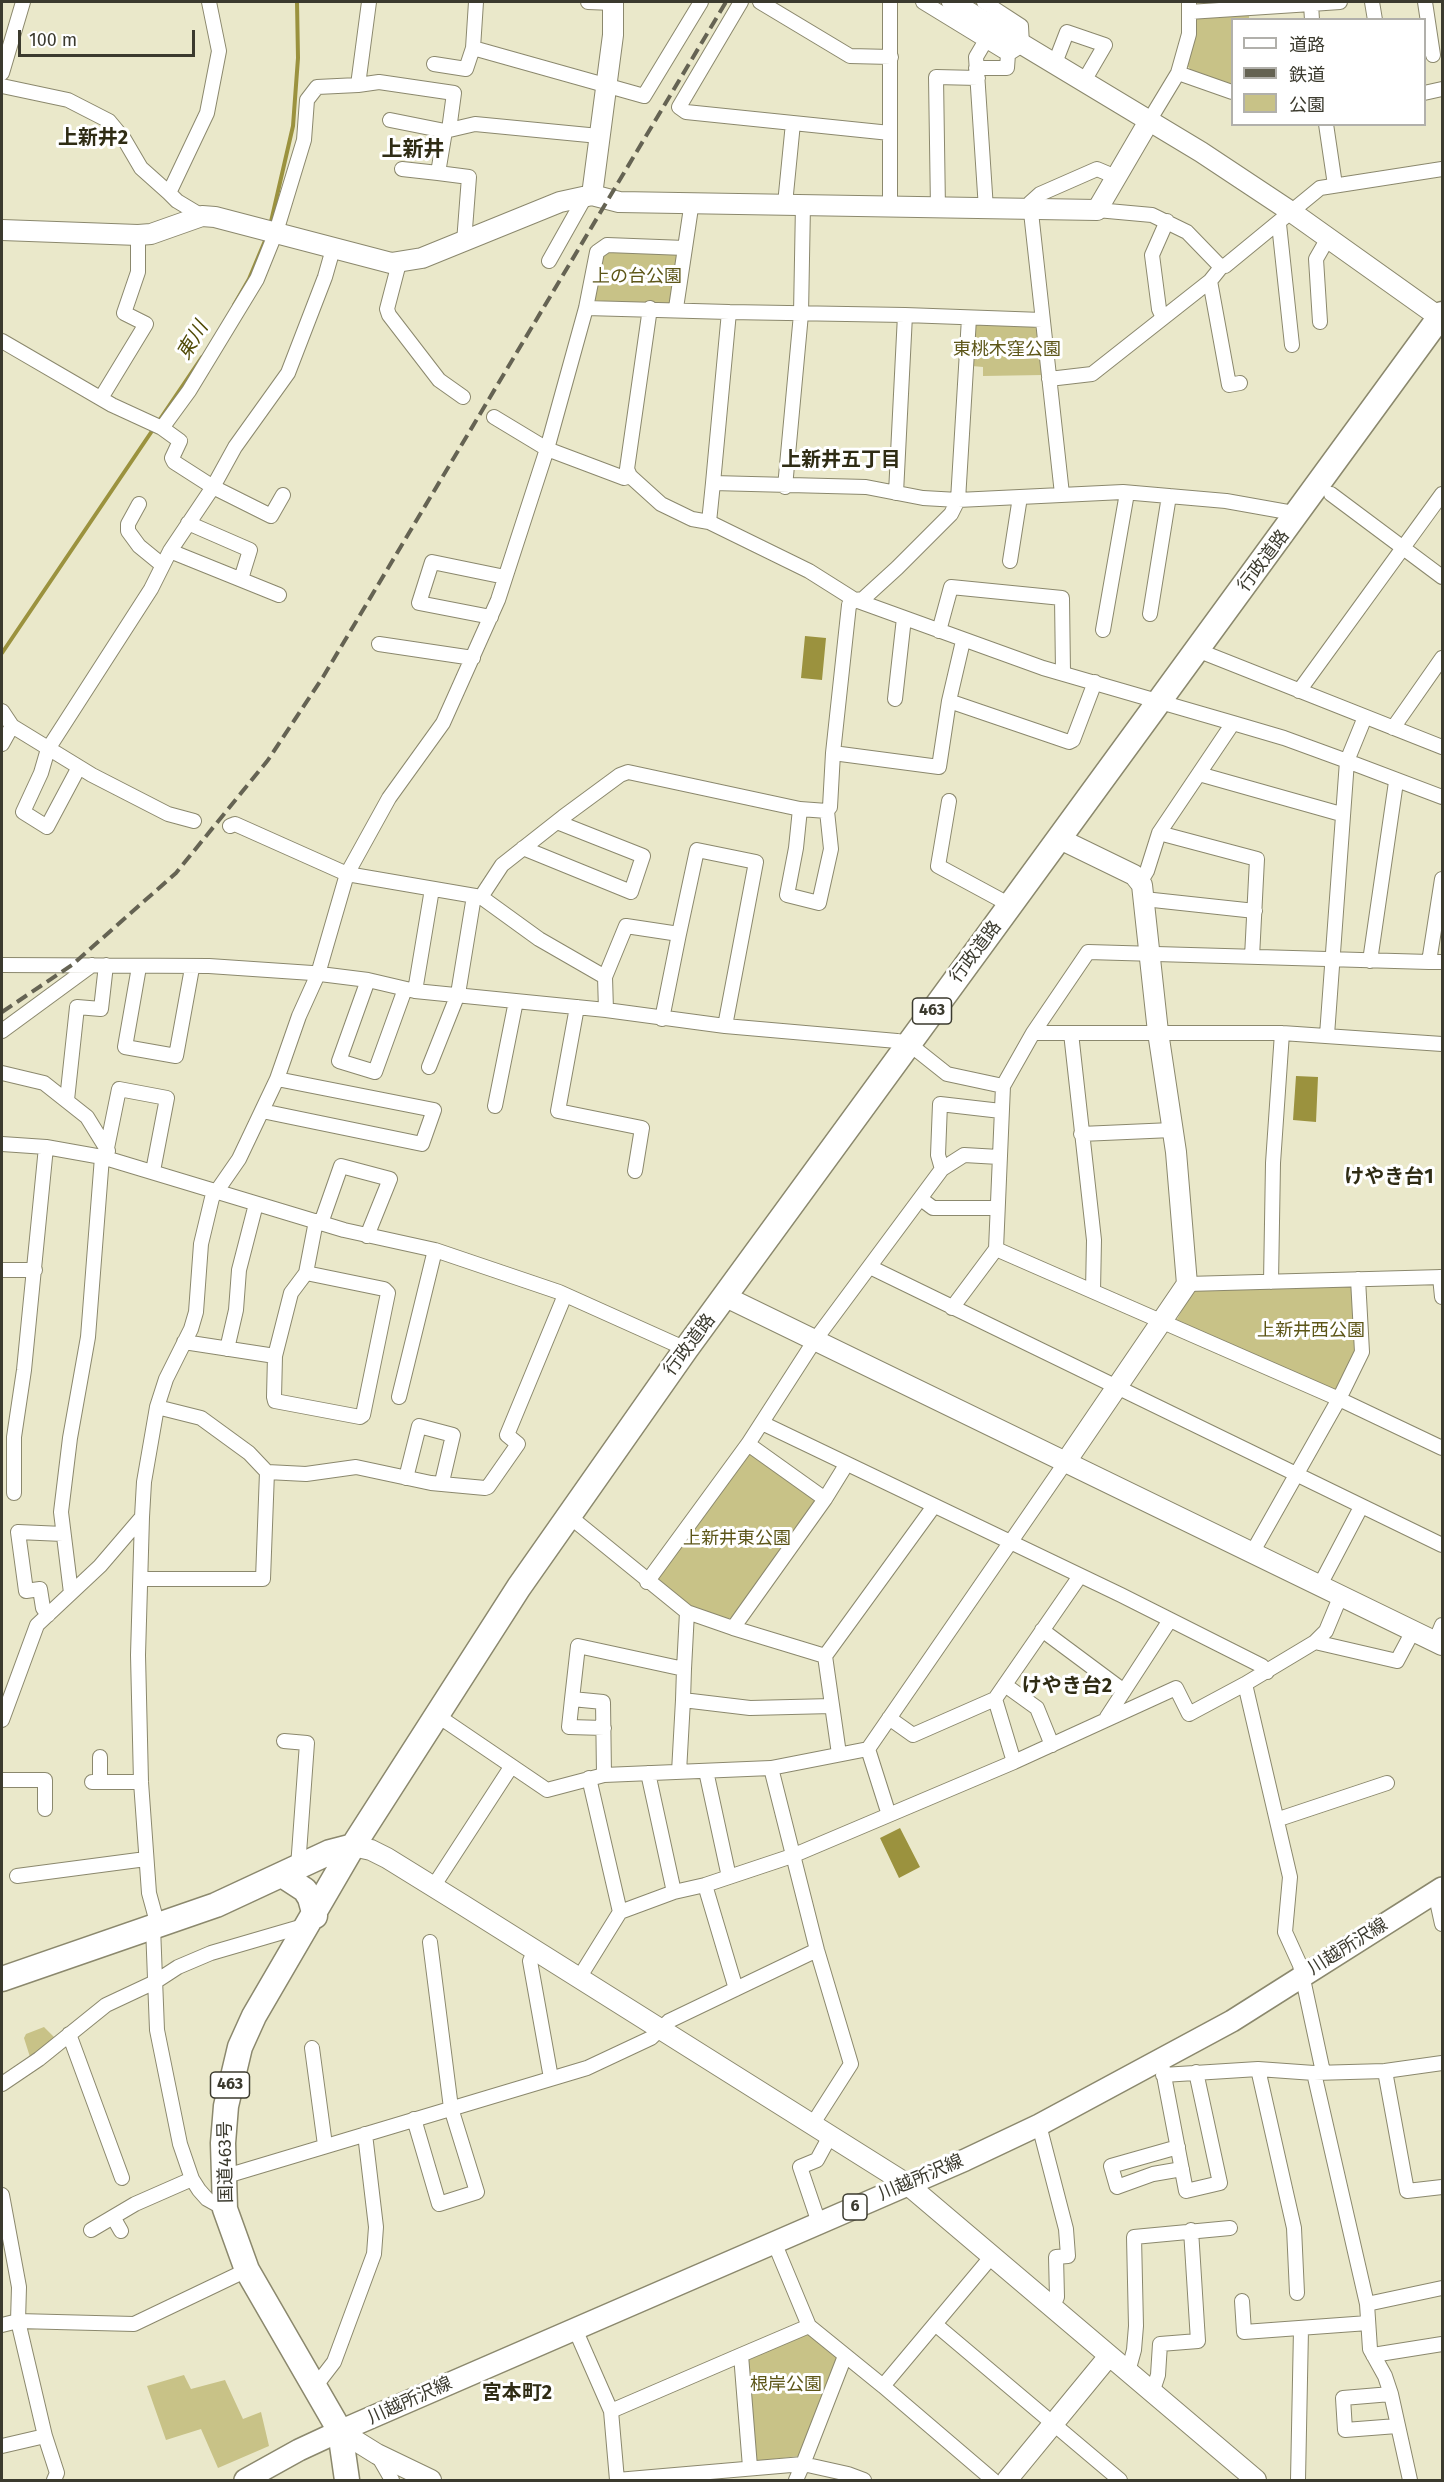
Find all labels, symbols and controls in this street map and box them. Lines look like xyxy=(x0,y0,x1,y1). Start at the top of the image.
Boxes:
scale bar xyxy=(21,18,198,56)
legend xyxy=(1231,18,1426,126)
text: 100 m xyxy=(29,29,77,51)
text: 道路 xyxy=(1289,34,1325,56)
text: 鉄道 xyxy=(1289,64,1325,86)
text: 公園 xyxy=(1289,94,1325,116)
district label: 上新井2 xyxy=(58,126,128,150)
district label: 上新井 xyxy=(382,137,444,163)
park label: 上の台公園 xyxy=(592,266,682,288)
water label: 東川 xyxy=(172,318,214,364)
park label: 東桃木窪公園 xyxy=(953,339,1061,361)
district label: 上新井五丁目 xyxy=(781,448,901,472)
street label: 行政道路 xyxy=(1234,526,1294,596)
street label: 行政道路 xyxy=(946,917,1006,987)
road number: 463 xyxy=(912,998,952,1024)
district label: けやき台1 xyxy=(1344,1165,1434,1189)
street label: 行政道路 xyxy=(660,1310,720,1380)
park label: 上新井西公園 xyxy=(1257,1320,1365,1342)
park label: 上新井東公園 xyxy=(683,1528,791,1550)
district label: けやき台2 xyxy=(1022,1674,1112,1698)
street label: 川越所沢線 xyxy=(1304,1914,1392,1980)
road number: 463 xyxy=(210,2072,250,2098)
street label: 国道463号 xyxy=(214,2121,238,2203)
street label: 川越所沢線 xyxy=(875,2150,967,2206)
road number: 6 xyxy=(843,2194,867,2220)
street label: 川越所沢線 xyxy=(364,2373,456,2429)
park label: 根岸公園 xyxy=(750,2374,822,2396)
district label: 宮本町2 xyxy=(482,2381,552,2405)

